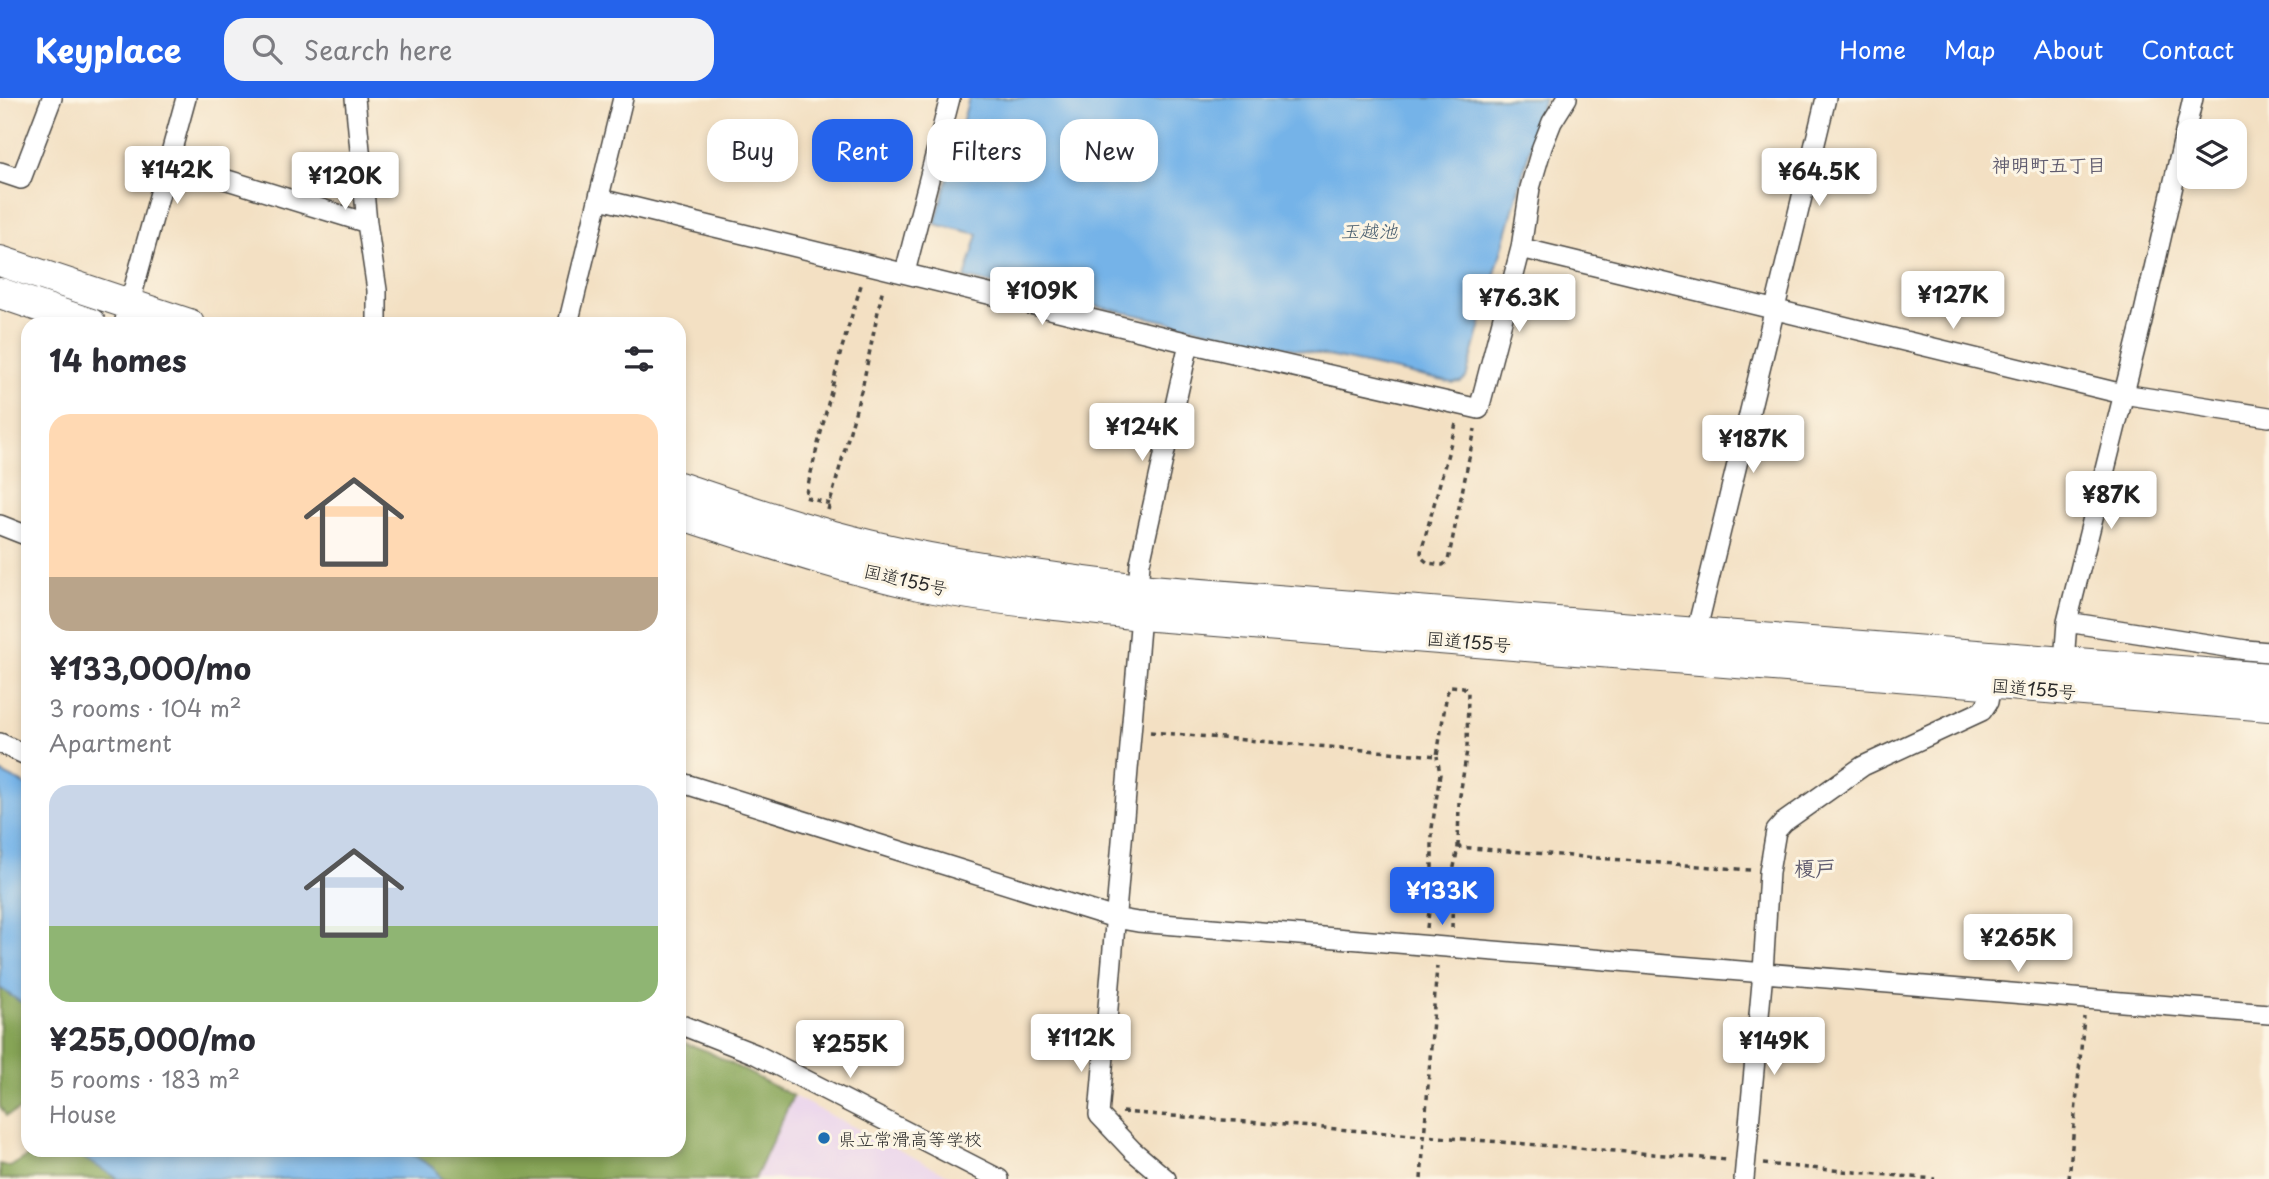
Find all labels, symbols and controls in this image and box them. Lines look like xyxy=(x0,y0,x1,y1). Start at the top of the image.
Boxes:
search box xyxy=(224,18,714,81)
text: Keyplace xyxy=(35,24,182,74)
icon: search xyxy=(248,30,286,68)
text: Search here xyxy=(304,30,452,69)
text: Home xyxy=(1839,31,1906,67)
text: Map xyxy=(1944,31,1995,67)
text: About xyxy=(2033,31,2103,67)
text: Contact xyxy=(2141,31,2234,67)
chip: Buy xyxy=(707,119,798,182)
chip: Rent xyxy=(812,119,913,182)
chip: Filters xyxy=(927,119,1046,182)
chip: New xyxy=(1060,119,1158,182)
map controls xyxy=(2177,119,2247,189)
button: layers xyxy=(2177,119,2247,189)
pin: ¥142K xyxy=(128,146,226,206)
pin: ¥64.5K xyxy=(1762,148,1876,208)
district label: 神明町五丁目 xyxy=(1992,150,2106,178)
text: ¥142K xyxy=(141,151,213,186)
pin: ¥120K xyxy=(296,152,394,212)
text: ¥64.5K xyxy=(1778,153,1860,188)
text: ¥120K xyxy=(308,157,382,192)
water label: 玉越池 xyxy=(1340,216,1398,244)
pin: ¥109K xyxy=(993,268,1091,327)
text: ¥109K xyxy=(1006,272,1078,307)
pin: ¥127K xyxy=(1904,272,2002,331)
pin: ¥76.3K xyxy=(1462,274,1576,334)
text: ¥127K xyxy=(1917,276,1989,311)
text: ¥76.3K xyxy=(1478,279,1560,314)
text: 14 homes xyxy=(49,337,187,382)
icon: filters xyxy=(620,340,658,378)
pin: ¥124K xyxy=(1093,404,1191,463)
text: ¥124K xyxy=(1105,408,1179,443)
pin: ¥187K xyxy=(1704,416,1802,475)
text: ¥187K xyxy=(1718,420,1788,455)
icon: home xyxy=(291,459,417,585)
pin: ¥87K xyxy=(2070,472,2152,531)
text: ¥87K xyxy=(2082,476,2140,511)
street label: 国道155号 xyxy=(861,556,951,602)
street label: 国道155号 xyxy=(1425,624,1513,658)
text: ¥133,000/mo xyxy=(49,645,251,690)
street label: 国道155号 xyxy=(1990,671,2078,705)
text: 3 rooms · 104 m² xyxy=(49,690,242,725)
text: Apartment xyxy=(49,725,172,760)
icon: home xyxy=(291,830,417,956)
district label: 榎戸 xyxy=(1794,851,1836,883)
pin: ¥133K xyxy=(1393,868,1491,927)
text: ¥133K xyxy=(1406,872,1478,907)
pin: ¥265K xyxy=(1969,914,2067,974)
text: ¥265K xyxy=(1980,919,2056,954)
pin: ¥112K xyxy=(1032,1014,1130,1074)
text: ¥255,000/mo xyxy=(49,1016,256,1061)
pin: ¥149K xyxy=(1725,1018,1823,1077)
text: ¥112K xyxy=(1047,1019,1115,1054)
pin: ¥255K xyxy=(801,1020,899,1080)
text: ¥149K xyxy=(1739,1022,1809,1057)
text: ¥255K xyxy=(812,1025,888,1060)
text: 5 rooms · 183 m² xyxy=(49,1061,240,1096)
text: House xyxy=(49,1096,116,1131)
place label: 県立常滑高等学校 xyxy=(838,1125,982,1152)
marker: 県立常滑高等学校 xyxy=(816,1130,832,1146)

